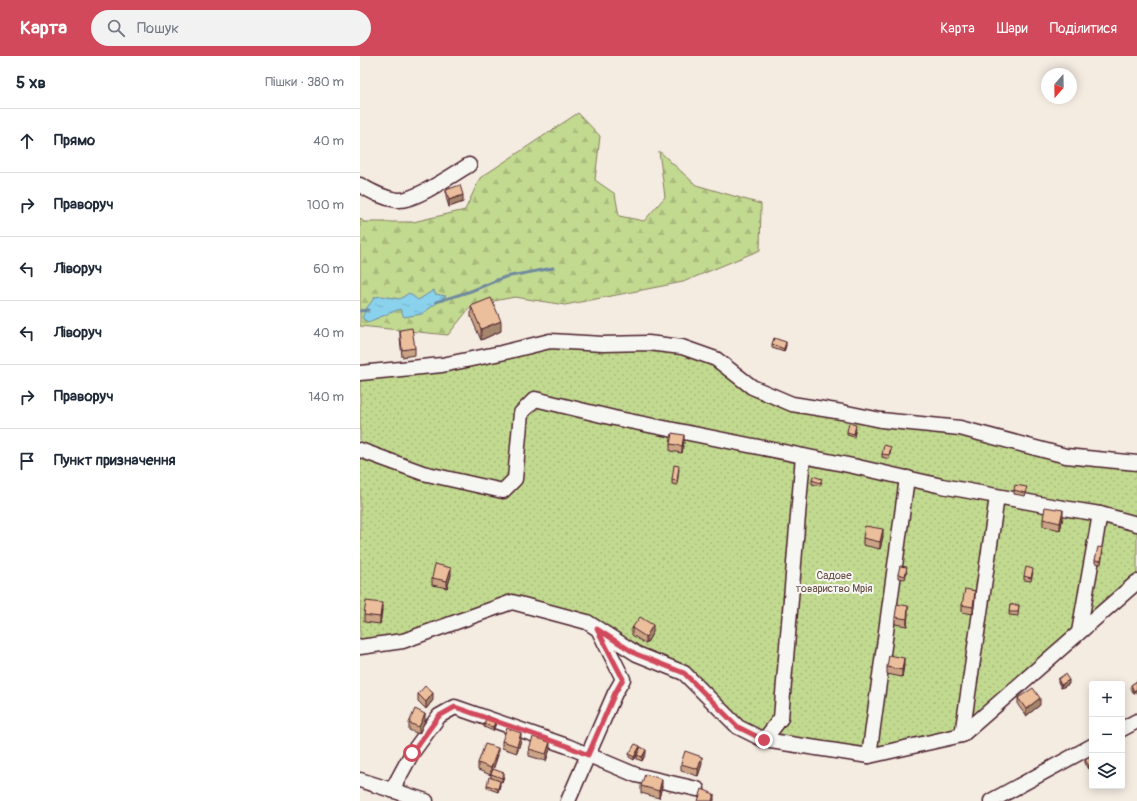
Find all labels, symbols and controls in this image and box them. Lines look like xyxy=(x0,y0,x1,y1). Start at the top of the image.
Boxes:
search box xyxy=(91,10,371,46)
text: Карта xyxy=(20,16,67,40)
icon: search xyxy=(105,17,127,39)
text: Пошук xyxy=(137,19,179,38)
text: Карта xyxy=(940,20,975,37)
text: Шари xyxy=(997,20,1028,37)
text: Поділитися xyxy=(1050,20,1117,37)
north arrow xyxy=(1041,68,1077,104)
text: 5 хв xyxy=(16,72,46,93)
text: Пішки · 380 m xyxy=(265,74,344,90)
icon: ahead xyxy=(16,130,38,152)
text: Прямо xyxy=(54,131,95,150)
text: 40 m xyxy=(313,133,344,149)
icon: right xyxy=(16,194,38,216)
text: Праворуч xyxy=(54,195,114,214)
text: 100 m xyxy=(307,197,344,213)
icon: left xyxy=(16,258,38,280)
text: Ліворуч xyxy=(54,259,102,278)
text: 60 m xyxy=(313,261,344,277)
icon: left xyxy=(16,322,38,344)
text: Ліворуч xyxy=(54,323,102,342)
text: 40 m xyxy=(313,325,344,341)
icon: right xyxy=(16,386,38,408)
text: Праворуч xyxy=(54,387,114,406)
text: 140 m xyxy=(308,389,344,405)
icon: arrive xyxy=(16,450,38,472)
text: Пункт призначення xyxy=(54,451,175,470)
park label: Садове товариство Мрія xyxy=(796,569,872,595)
map controls xyxy=(1089,681,1125,789)
button: + xyxy=(1089,681,1125,717)
button: − xyxy=(1089,717,1125,753)
route end xyxy=(755,731,773,749)
route start xyxy=(403,744,421,762)
button: layers xyxy=(1089,753,1125,789)

